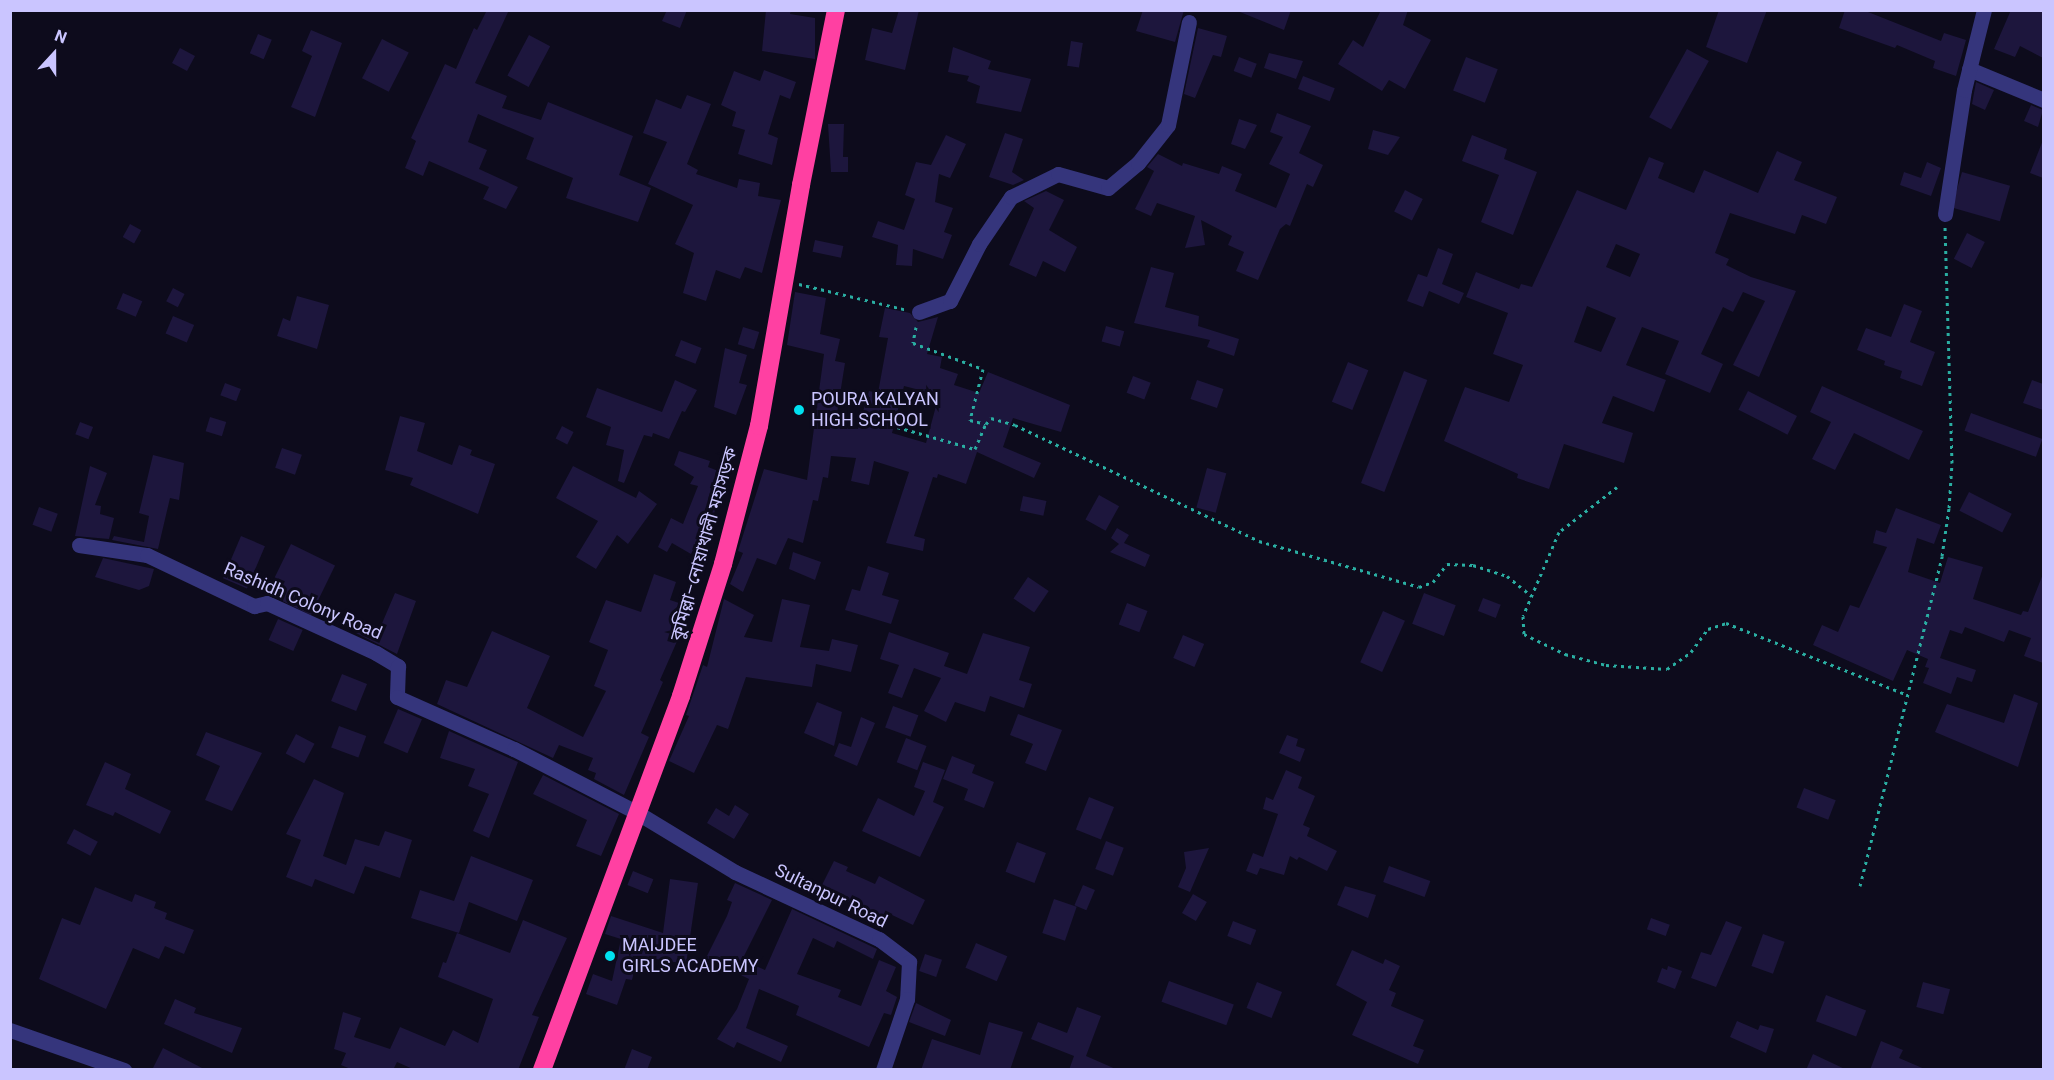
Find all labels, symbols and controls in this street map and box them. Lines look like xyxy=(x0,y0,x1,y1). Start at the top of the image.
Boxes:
north arrow xyxy=(24,24,84,84)
text: N xyxy=(52,26,69,48)
place label: POURA KALYAN HIGH SCHOOL xyxy=(811,389,939,432)
marker: POURA KALYAN HIGH SCHOOL xyxy=(792,403,806,417)
street label: কুমিল্লা–নোয়াখালী মহাসড়ক xyxy=(666,445,742,643)
street label: Rashidh Colony Road xyxy=(221,558,385,644)
street label: Sultanpur Road xyxy=(771,859,891,933)
place label: MAIJDEE GIRLS ACADEMY xyxy=(622,935,759,978)
marker: MAIJDEE GIRLS ACADEMY xyxy=(603,949,617,963)

